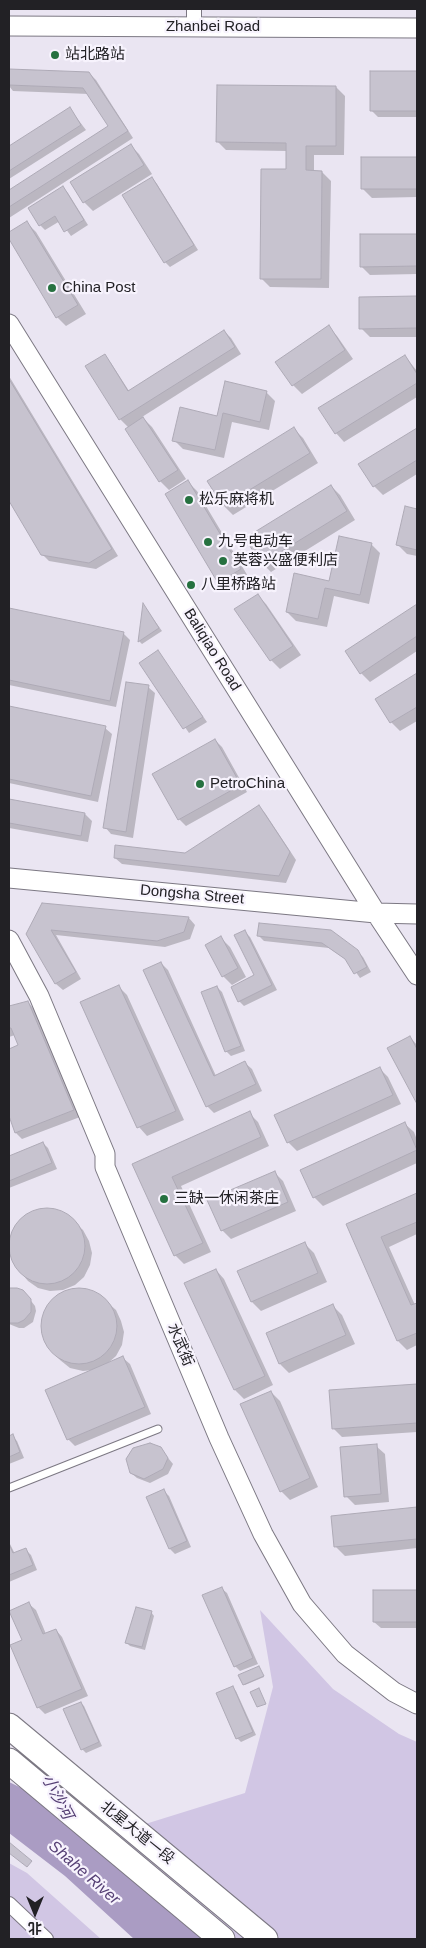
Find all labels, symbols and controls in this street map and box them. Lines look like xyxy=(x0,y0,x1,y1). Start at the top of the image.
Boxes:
street label: Zhanbei Road xyxy=(166,18,260,36)
place label: 站北路站 xyxy=(65,46,125,64)
marker: 站北路站 xyxy=(49,49,61,61)
place label: China Post xyxy=(62,279,135,297)
marker: China Post xyxy=(46,282,58,294)
place label: 松乐麻将机 xyxy=(199,491,274,509)
marker: 松乐麻将机 xyxy=(183,494,195,506)
place label: 九号电动车 xyxy=(218,533,293,551)
marker: 九号电动车 xyxy=(202,536,214,548)
place label: 芙蓉兴盛便利店 xyxy=(233,552,338,570)
marker: 芙蓉兴盛便利店 xyxy=(217,555,229,567)
place label: 八里桥路站 xyxy=(201,576,276,594)
marker: 八里桥路站 xyxy=(185,579,197,591)
street label: Baliqiao Road xyxy=(180,606,244,694)
place label: PetroChina xyxy=(210,775,285,793)
marker: PetroChina xyxy=(194,778,206,790)
street label: Dongsha Street xyxy=(139,881,245,909)
place label: 三缺一休闲茶庄 xyxy=(174,1190,279,1208)
marker: 三缺一休闲茶庄 xyxy=(158,1193,170,1205)
street label: 水武街 xyxy=(163,1321,197,1369)
water label: 小沙河 xyxy=(37,1771,77,1823)
street label: 北星大道一段 xyxy=(96,1798,178,1868)
water label: Shahe River xyxy=(44,1837,124,1909)
north arrow xyxy=(10,1888,60,1938)
text: 北 xyxy=(28,1920,42,1936)

